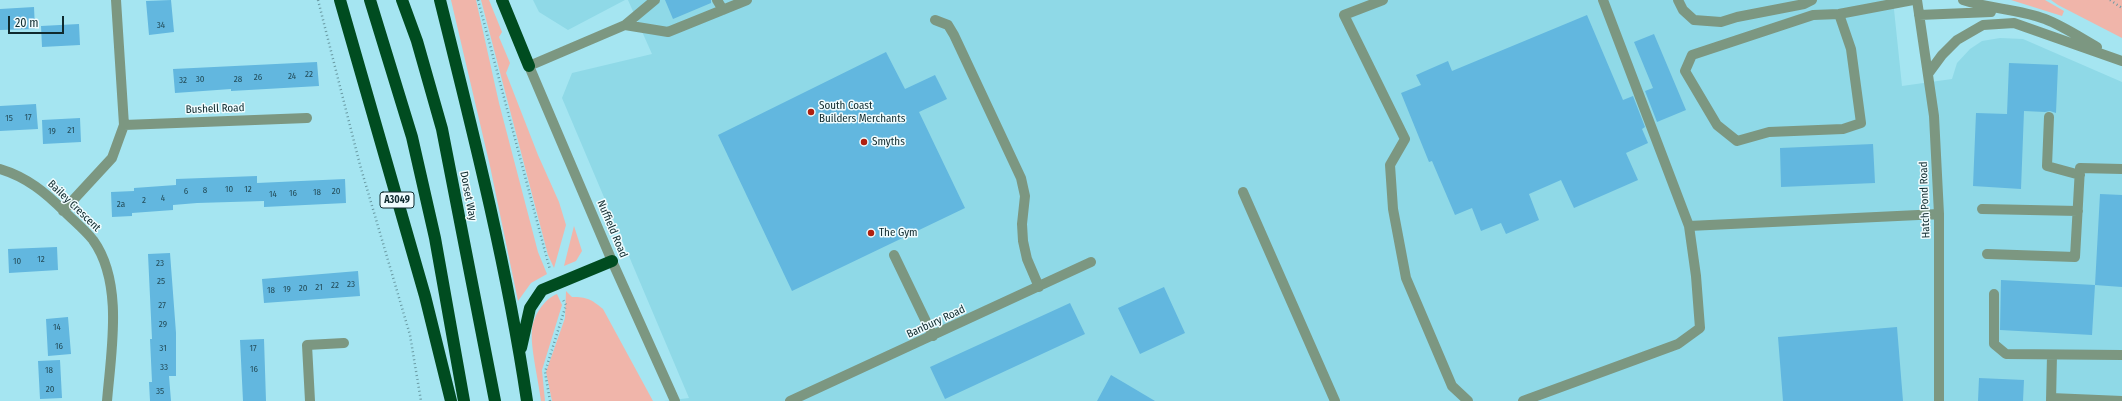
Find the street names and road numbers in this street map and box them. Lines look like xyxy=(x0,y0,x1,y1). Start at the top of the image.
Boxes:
street label: Bushell Road xyxy=(185,101,245,117)
street label: Hatch Pond Road xyxy=(1917,161,1933,239)
street label: Dorset Way xyxy=(457,170,479,222)
street label: Bailey Crescent xyxy=(45,178,103,234)
road number: A3049 xyxy=(380,192,414,208)
street label: Nuffield Road xyxy=(594,198,630,260)
street label: Banbury Road xyxy=(905,303,967,341)

